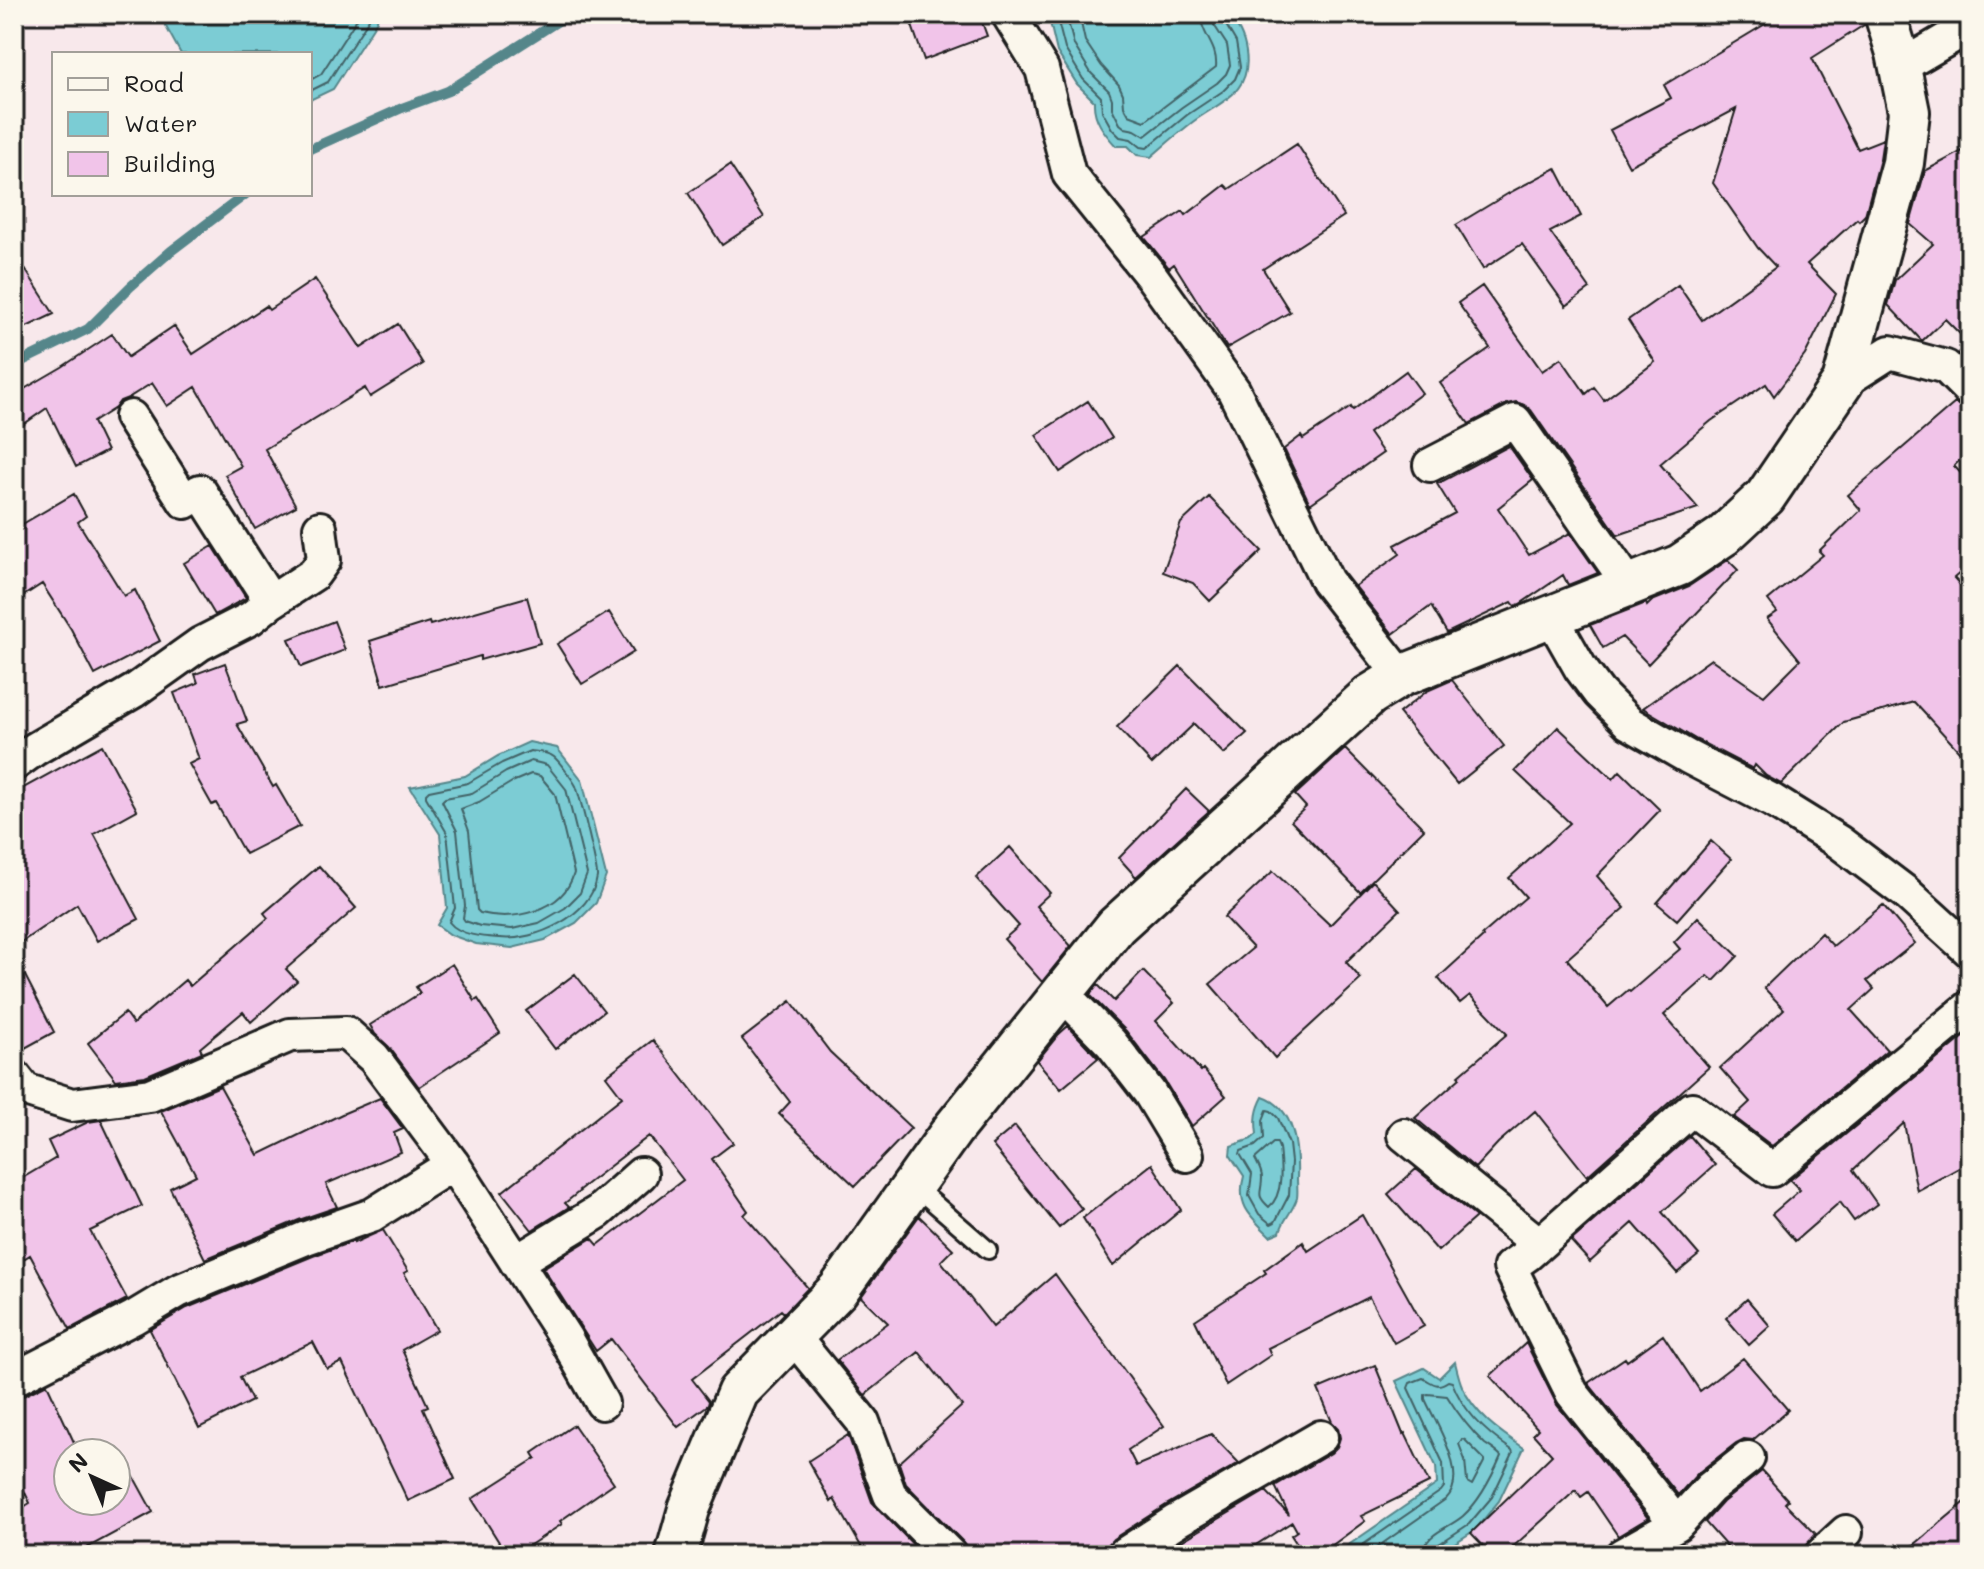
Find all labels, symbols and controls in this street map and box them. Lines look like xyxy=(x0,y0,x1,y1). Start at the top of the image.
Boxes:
legend xyxy=(52,52,312,196)
text: Road xyxy=(124,67,184,98)
text: Water xyxy=(124,107,198,138)
text: Building xyxy=(124,147,215,178)
north arrow xyxy=(52,1437,132,1517)
text: N xyxy=(62,1446,94,1478)

